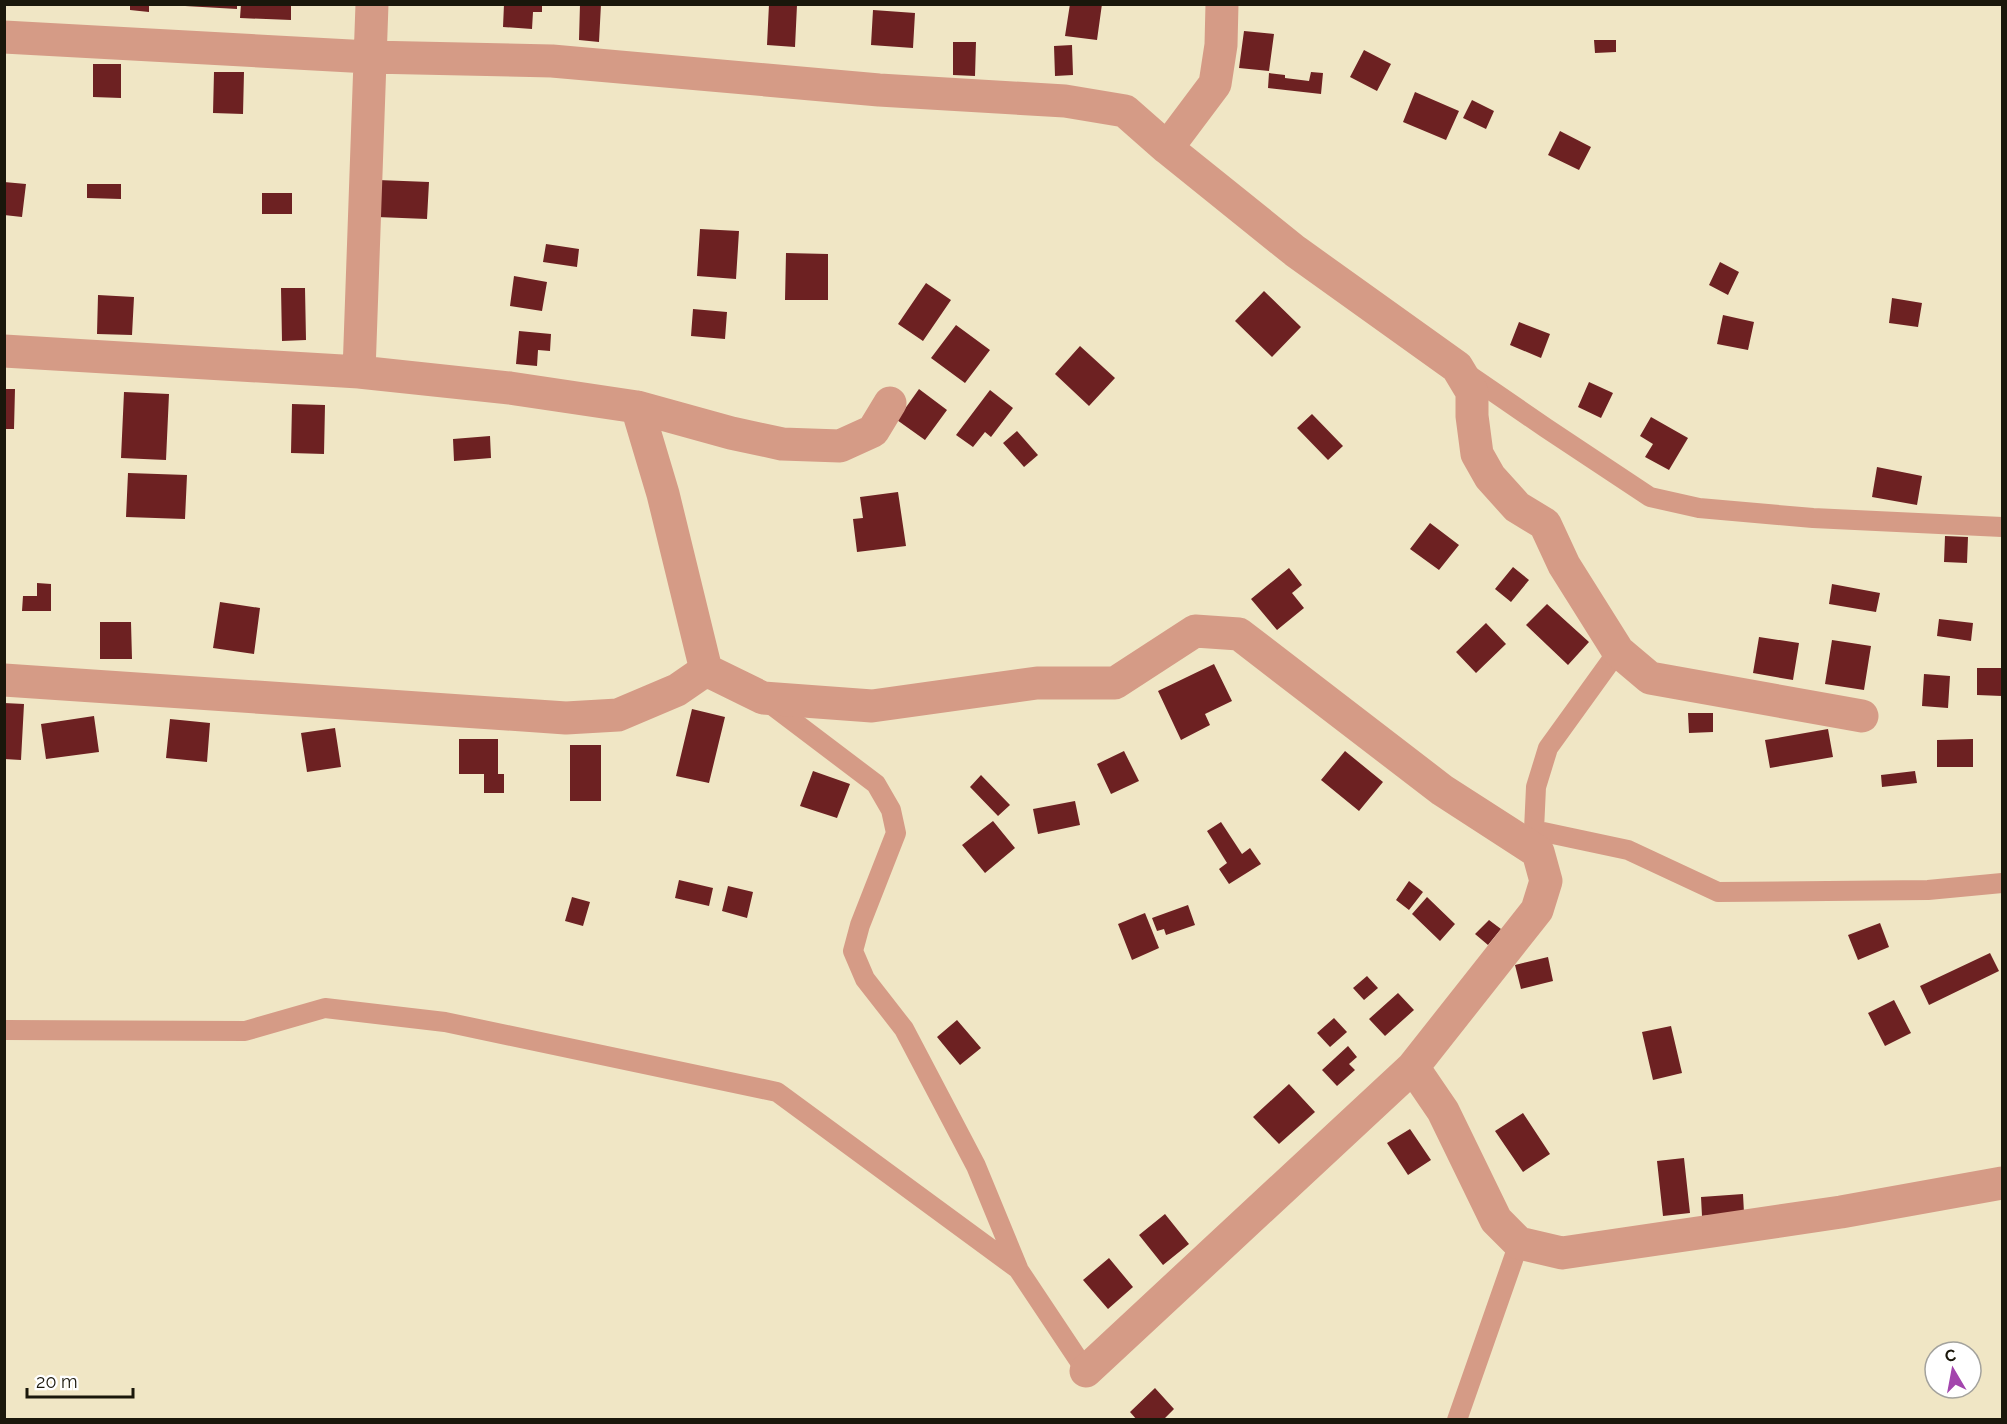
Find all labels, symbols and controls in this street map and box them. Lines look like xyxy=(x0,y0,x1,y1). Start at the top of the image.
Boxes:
north arrow xyxy=(1923,1340,1983,1400)
text: С xyxy=(1943,1345,1958,1366)
scale bar xyxy=(27,1361,134,1399)
text: 20 m xyxy=(36,1371,78,1392)

